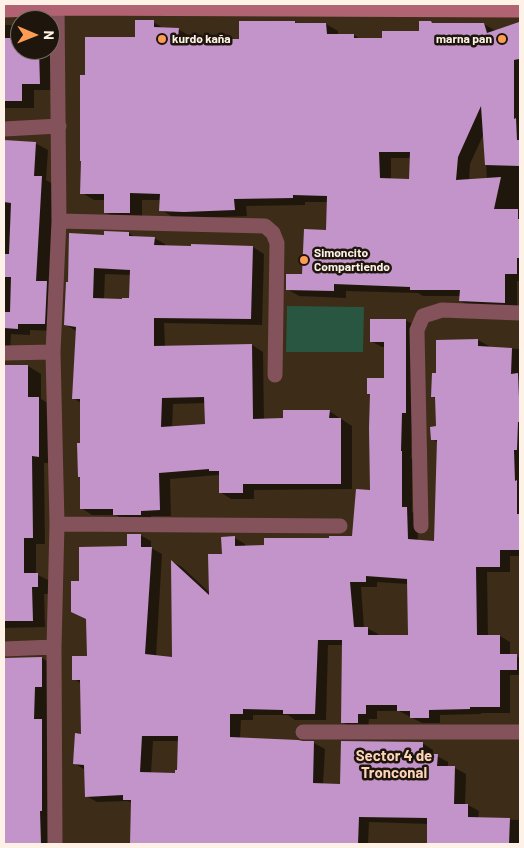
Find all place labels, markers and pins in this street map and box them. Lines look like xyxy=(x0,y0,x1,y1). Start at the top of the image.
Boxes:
place label: kurdo kaña xyxy=(172,32,231,46)
place label: marna pan xyxy=(436,32,492,46)
marker: kurdo kaña xyxy=(156,33,168,45)
marker: marna pan xyxy=(496,33,508,45)
place label: Simoncito Compartiendo xyxy=(314,246,390,274)
marker: Simoncito Compartiendo xyxy=(298,254,310,266)

